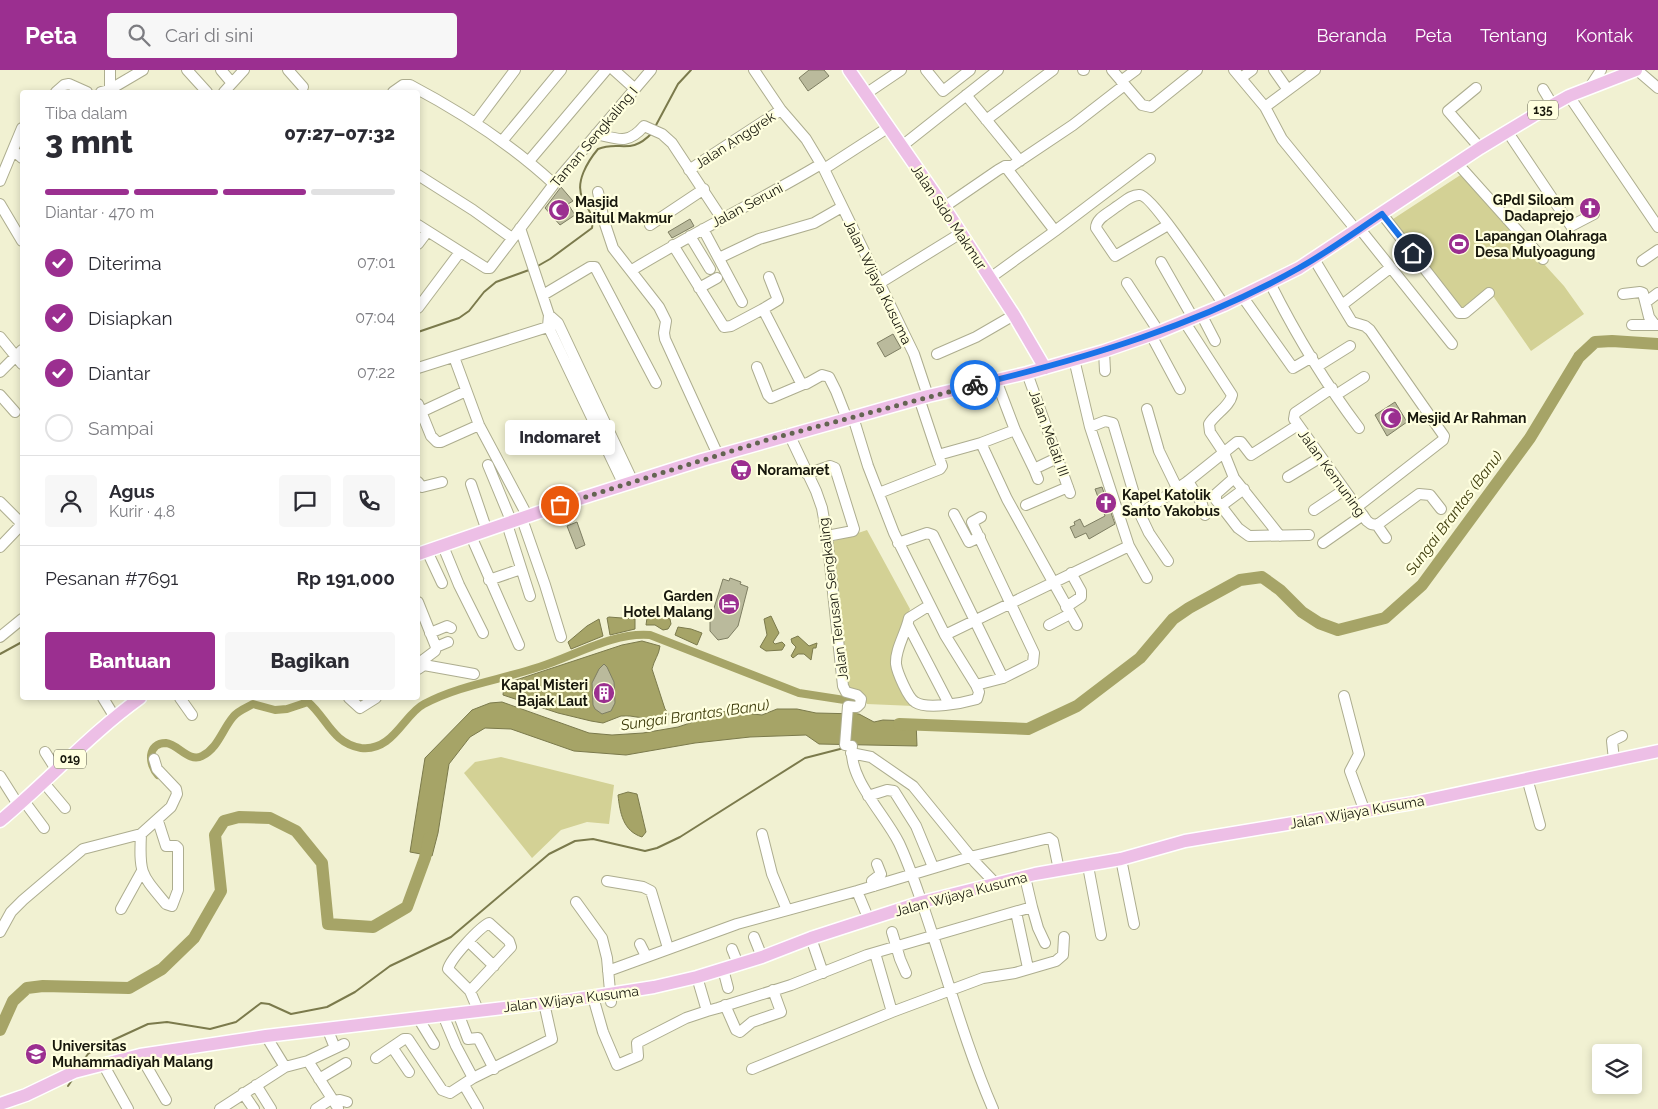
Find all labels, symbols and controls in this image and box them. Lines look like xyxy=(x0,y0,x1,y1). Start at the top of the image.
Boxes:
search box xyxy=(107,13,457,58)
text: Peta xyxy=(25,21,77,50)
icon: search xyxy=(125,21,153,49)
text: Cari di sini xyxy=(165,24,253,46)
text: Beranda xyxy=(1317,25,1387,46)
text: Peta xyxy=(1415,25,1452,46)
text: Tentang xyxy=(1480,25,1547,46)
text: Kontak xyxy=(1575,25,1633,46)
street label: Taman Sengkaling I xyxy=(547,84,641,190)
road number: 135 xyxy=(1528,100,1558,120)
text: Tiba dalam xyxy=(45,104,127,123)
street label: Jalan Anggrek xyxy=(692,108,779,172)
text: 07:27–07:32 xyxy=(284,122,395,144)
text: 3 mnt xyxy=(45,123,133,160)
street label: Jalan Sido Makmur xyxy=(908,162,990,272)
street label: Jalan Seruni xyxy=(709,179,785,231)
place label: GPdI Siloam Dadaprejo xyxy=(1493,192,1575,224)
place label: Masjid Baitul Makmur xyxy=(575,194,673,226)
church icon: GPdI Siloam Dadaprejo xyxy=(1578,196,1602,220)
mosque icon: Masjid Baitul Makmur xyxy=(547,198,571,222)
text: Diantar · 470 m xyxy=(45,203,154,222)
street label: Jalan Wijaya Kusuma xyxy=(841,217,915,347)
place label: Lapangan Olahraga Desa Mulyoagung xyxy=(1475,228,1607,260)
pin xyxy=(1392,232,1434,274)
sports icon: Lapangan Olahraga Desa Mulyoagung xyxy=(1447,232,1471,256)
icon: home xyxy=(1399,239,1427,267)
icon: check xyxy=(45,249,73,277)
text: Diterima xyxy=(88,252,162,274)
text: 07:01 xyxy=(357,253,395,272)
icon: check xyxy=(45,304,73,332)
text: Disiapkan xyxy=(88,307,173,329)
text: 07:04 xyxy=(355,308,395,327)
icon: check xyxy=(45,359,73,387)
courier xyxy=(950,360,1000,410)
text: Diantar xyxy=(88,362,150,384)
text: 07:22 xyxy=(357,363,395,382)
icon: bike xyxy=(961,371,989,399)
street label: Jalan Melati III xyxy=(1026,388,1072,478)
mosque icon: Mesjid Ar Rahman xyxy=(1379,406,1403,430)
place label: Mesjid Ar Rahman xyxy=(1407,410,1527,426)
text: Sampai xyxy=(88,417,154,439)
callout: Indomaret xyxy=(505,420,615,455)
street label: Jalan Kemuning xyxy=(1295,426,1369,520)
text: Indomaret xyxy=(519,428,601,447)
water label: Sungai Brantas (Banu) xyxy=(1401,448,1506,579)
supermarket icon: Noramaret xyxy=(729,458,753,482)
place label: Noramaret xyxy=(757,462,830,478)
button: person xyxy=(45,475,97,527)
button: chat xyxy=(279,475,331,527)
button: phone xyxy=(343,475,395,527)
text: Agus xyxy=(109,480,155,502)
pin xyxy=(539,484,581,526)
place label: Kapel Katolik Santo Yakobus xyxy=(1122,487,1220,519)
icon: bag xyxy=(546,491,574,519)
church icon: Kapel Katolik Santo Yakobus xyxy=(1094,491,1118,515)
text: Kurir · 4.8 xyxy=(109,502,175,521)
street label: Jalan Terusan Sengkaling xyxy=(815,517,851,681)
text: Pesanan #7691 xyxy=(45,567,178,589)
text: Rp 191,000 xyxy=(296,567,395,589)
place label: Garden Hotel Malang xyxy=(623,588,713,620)
hotel icon: Garden Hotel Malang xyxy=(717,592,741,616)
button: Bantuan xyxy=(45,632,215,690)
button: Bagikan xyxy=(225,632,395,690)
place label: Kapal Misteri Bajak Laut xyxy=(501,677,589,709)
building icon: Kapal Misteri Bajak Laut xyxy=(592,681,616,705)
water label: Sungai Brantas (Banu) xyxy=(618,696,771,734)
road number: 019 xyxy=(54,750,86,769)
street label: Jalan Wijaya Kusuma xyxy=(1288,792,1426,832)
street label: Jalan Wijaya Kusuma xyxy=(893,869,1029,919)
street label: Jalan Wijaya Kusuma xyxy=(502,983,640,1015)
place label: Universitas Muhammadiyah Malang xyxy=(52,1038,213,1070)
school or university icon: Universitas Muhammadiyah Malang xyxy=(24,1042,48,1066)
map controls xyxy=(1592,1044,1642,1094)
button: layers xyxy=(1592,1044,1642,1094)

